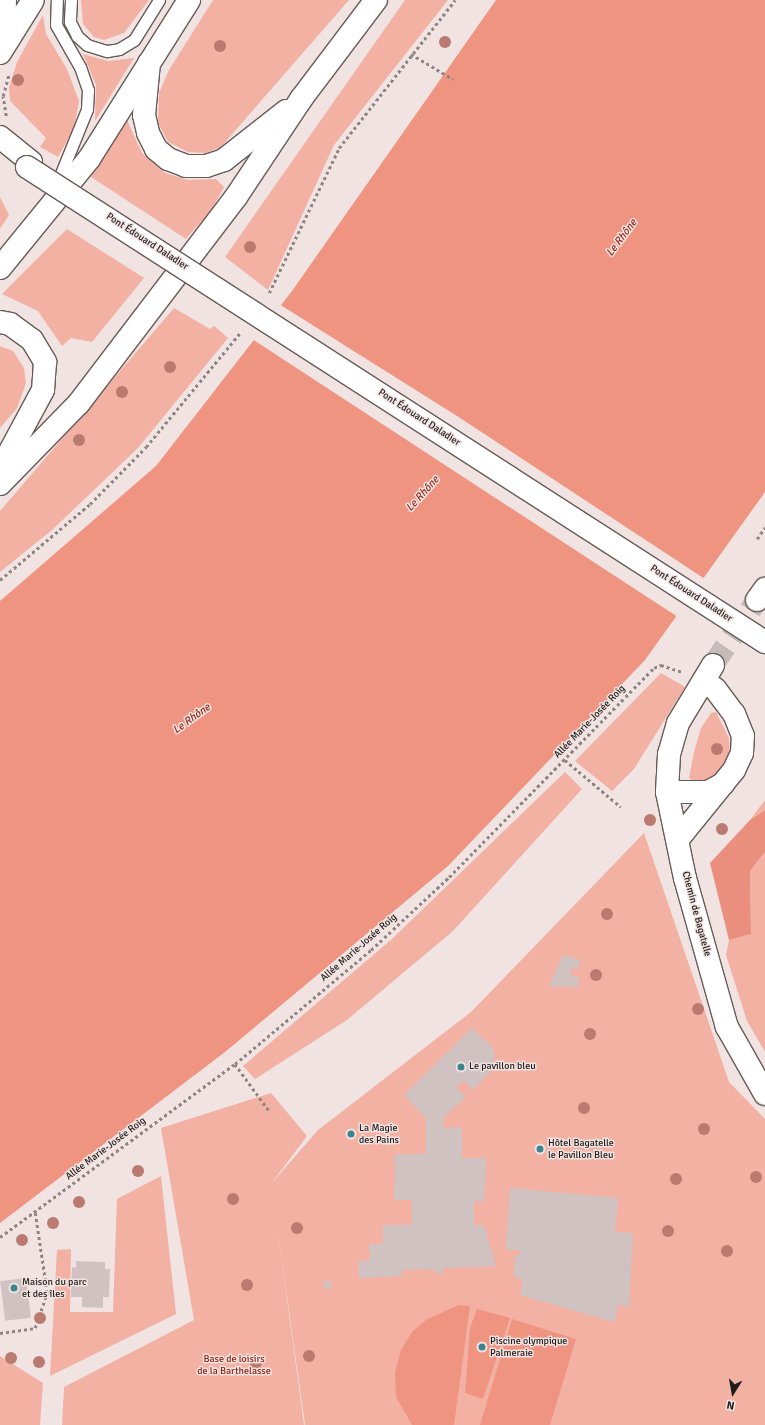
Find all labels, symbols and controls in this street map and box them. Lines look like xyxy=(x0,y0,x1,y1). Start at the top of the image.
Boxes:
street label: Pont Édouard Daladier xyxy=(104,211,190,273)
water label: Le Rhône xyxy=(604,217,640,259)
street label: Pont Édouard Daladier xyxy=(376,387,462,449)
water label: Le Rhône xyxy=(404,474,442,514)
street label: Pont Édouard Daladier xyxy=(648,563,734,625)
street label: Allée Marie-Josée Roig xyxy=(552,683,628,761)
water label: Le Rhône xyxy=(171,701,213,737)
street label: Chemin de Bagatelle xyxy=(679,870,713,958)
street label: Allée Marie-Josée Roig xyxy=(318,912,400,984)
place label: Le pavillon bleu xyxy=(469,1061,536,1073)
marker: Le pavillon bleu xyxy=(456,1062,466,1072)
street label: Allée Marie-Josée Roig xyxy=(64,1115,148,1183)
place label: La Magie des Pains xyxy=(359,1122,399,1146)
marker: La Magie des Pains xyxy=(346,1129,356,1139)
place label: Hôtel Bagatelle le Pavillon Bleu xyxy=(548,1137,614,1160)
marker: Hôtel Bagatelle le Pavillon Bleu xyxy=(535,1144,545,1154)
place label: Maison du parc et des îles xyxy=(22,1276,87,1300)
marker: Maison du parc et des îles xyxy=(9,1283,19,1293)
place label: Piscine olympique Palmeraie xyxy=(490,1335,567,1358)
marker: Piscine olympique Palmeraie xyxy=(477,1342,487,1352)
park label: Base de loisirs de la Barthelasse xyxy=(197,1353,271,1376)
north arrow xyxy=(713,1373,753,1413)
text: N xyxy=(726,1398,736,1412)

